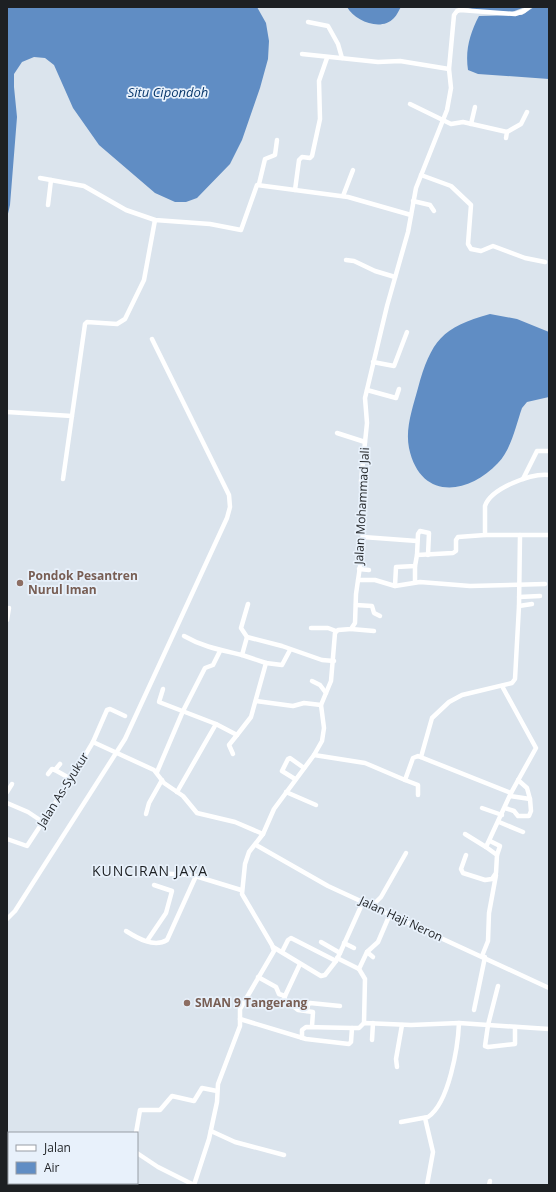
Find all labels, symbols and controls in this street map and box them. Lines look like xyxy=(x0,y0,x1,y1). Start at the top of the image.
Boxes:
water label: Situ Cipondoh xyxy=(128,83,208,101)
street label: Jalan Mohammad Jali xyxy=(350,447,373,566)
place label: Pondok Pesantren Nurul Iman xyxy=(28,567,138,598)
marker: Pondok Pesantren Nurul Iman xyxy=(15,578,25,588)
street label: Jalan As-Syukur xyxy=(32,749,93,831)
district label: KUNCIRAN JAYA xyxy=(92,861,208,880)
street label: Jalan Haji Neron xyxy=(356,891,446,945)
place label: SMAN 9 Tangerang xyxy=(195,994,308,1011)
marker: SMAN 9 Tangerang xyxy=(182,998,192,1008)
legend xyxy=(8,1132,138,1184)
text: Jalan xyxy=(43,1139,71,1156)
text: Air xyxy=(44,1159,60,1176)

